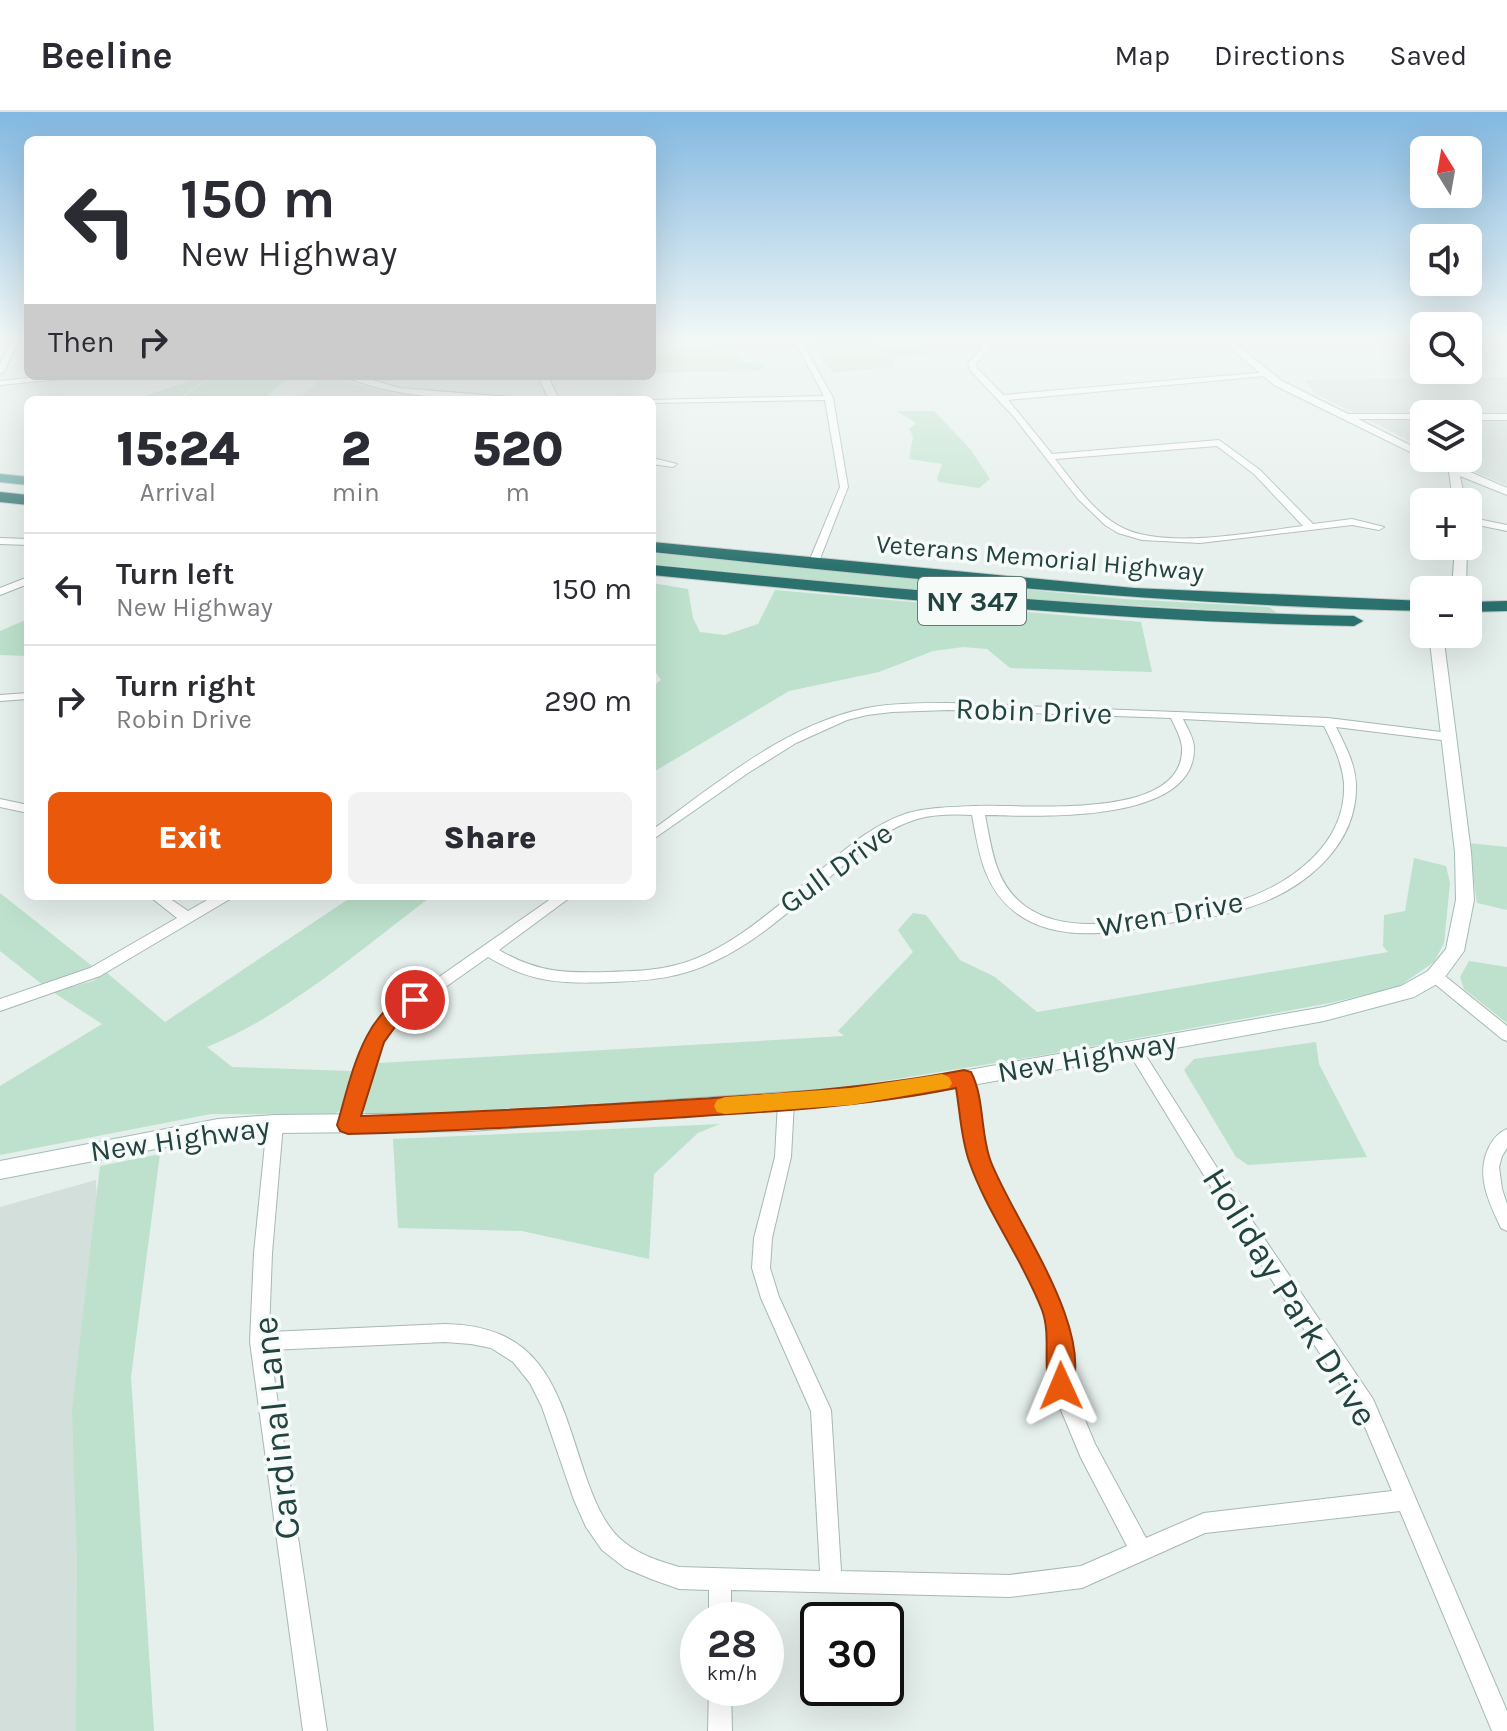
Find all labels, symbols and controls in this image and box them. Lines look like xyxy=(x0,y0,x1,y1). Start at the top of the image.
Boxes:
text: Beeline xyxy=(40,33,173,78)
text: Map xyxy=(1115,39,1170,72)
text: Directions xyxy=(1214,39,1346,72)
text: Saved xyxy=(1390,39,1467,72)
north arrow xyxy=(1410,136,1482,208)
map controls xyxy=(1410,136,1482,648)
text: 150 m xyxy=(180,166,335,231)
icon: left xyxy=(48,168,152,272)
button: sound xyxy=(1410,224,1482,296)
text: New Highway xyxy=(180,233,397,275)
button: search xyxy=(1410,312,1482,384)
icon: right xyxy=(131,320,175,364)
text: Then xyxy=(48,324,115,360)
button: layers xyxy=(1410,400,1482,472)
text: 15:24 xyxy=(116,421,239,477)
text: 2 xyxy=(341,421,371,477)
text: 520 xyxy=(472,421,564,477)
text: Arrival xyxy=(140,477,216,508)
text: min xyxy=(332,477,380,508)
text: m xyxy=(506,477,530,508)
button: + xyxy=(1410,488,1482,560)
street label: Veterans Memorial Highway xyxy=(875,528,1205,588)
text: Turn left xyxy=(116,556,234,592)
icon: left xyxy=(48,567,92,611)
text: 150 m xyxy=(552,571,632,607)
button: − xyxy=(1410,576,1482,648)
road number: NY 347 xyxy=(918,577,1026,625)
text: New Highway xyxy=(116,592,273,623)
text: Turn right xyxy=(116,668,256,704)
icon: right xyxy=(48,679,92,723)
text: 290 m xyxy=(544,683,632,719)
street label: Robin Drive xyxy=(955,690,1113,732)
text: Robin Drive xyxy=(116,704,252,735)
button: Exit xyxy=(48,792,332,884)
button: Share xyxy=(348,792,632,884)
street label: Gull Drive xyxy=(772,815,900,921)
street label: Wren Drive xyxy=(1094,883,1246,945)
pin xyxy=(381,966,449,1034)
icon: arrive xyxy=(393,978,437,1022)
street label: New Highway xyxy=(995,1024,1179,1090)
street label: New Highway xyxy=(88,1109,272,1169)
street label: Holiday Park Drive xyxy=(1194,1160,1386,1434)
street label: Cardinal Lane xyxy=(243,1314,309,1542)
position arrow xyxy=(1019,1344,1103,1428)
speed limit sign: 30 xyxy=(800,1602,904,1706)
text: 28 xyxy=(707,1620,757,1667)
text: km/h xyxy=(707,1662,757,1685)

